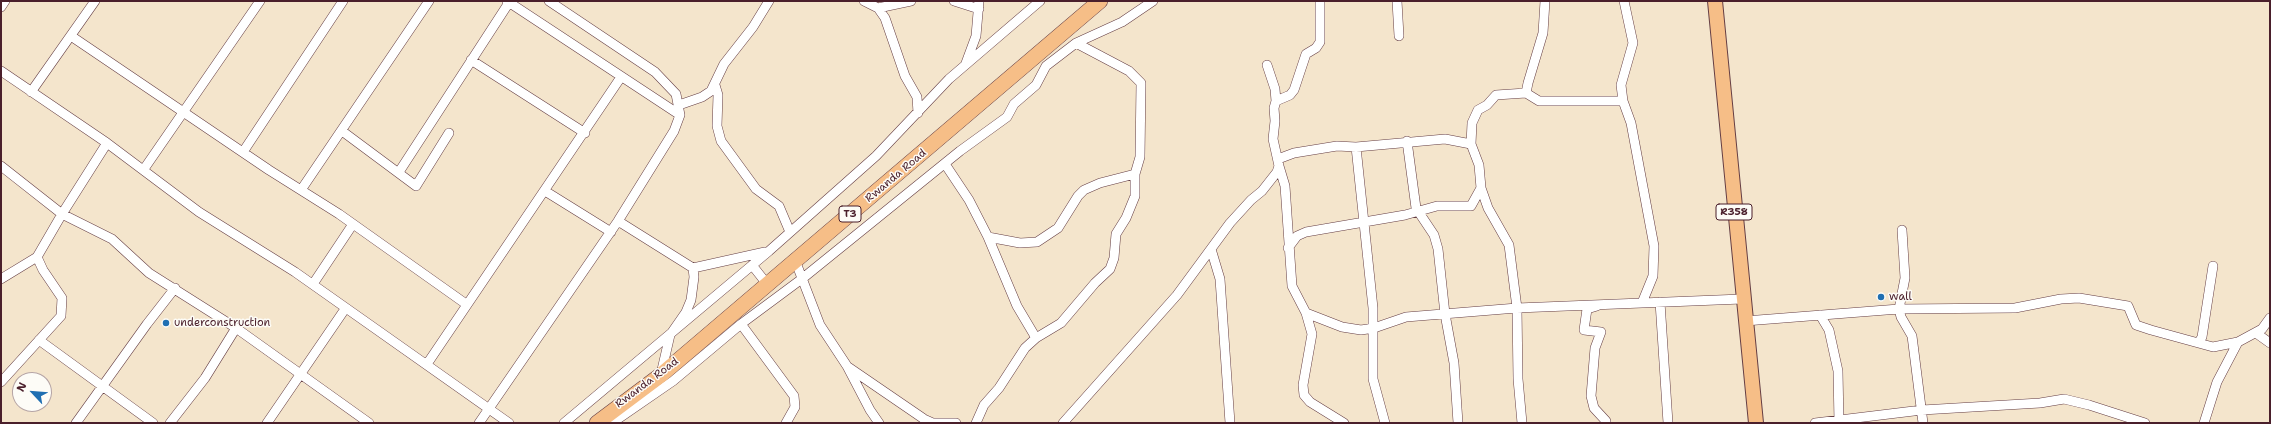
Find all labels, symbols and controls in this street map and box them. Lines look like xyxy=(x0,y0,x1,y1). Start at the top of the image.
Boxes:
street label: Rwanda Road xyxy=(863,147,929,205)
road number: R358 xyxy=(1716,204,1752,220)
road number: T3 xyxy=(839,206,861,222)
place label: wall xyxy=(1889,290,1912,304)
marker: wall xyxy=(1876,292,1886,302)
place label: underconstruction xyxy=(174,316,270,330)
marker: underconstruction xyxy=(161,318,171,328)
street label: Rwanda Road xyxy=(613,355,681,411)
north arrow xyxy=(12,372,52,412)
text: N xyxy=(13,380,30,394)

